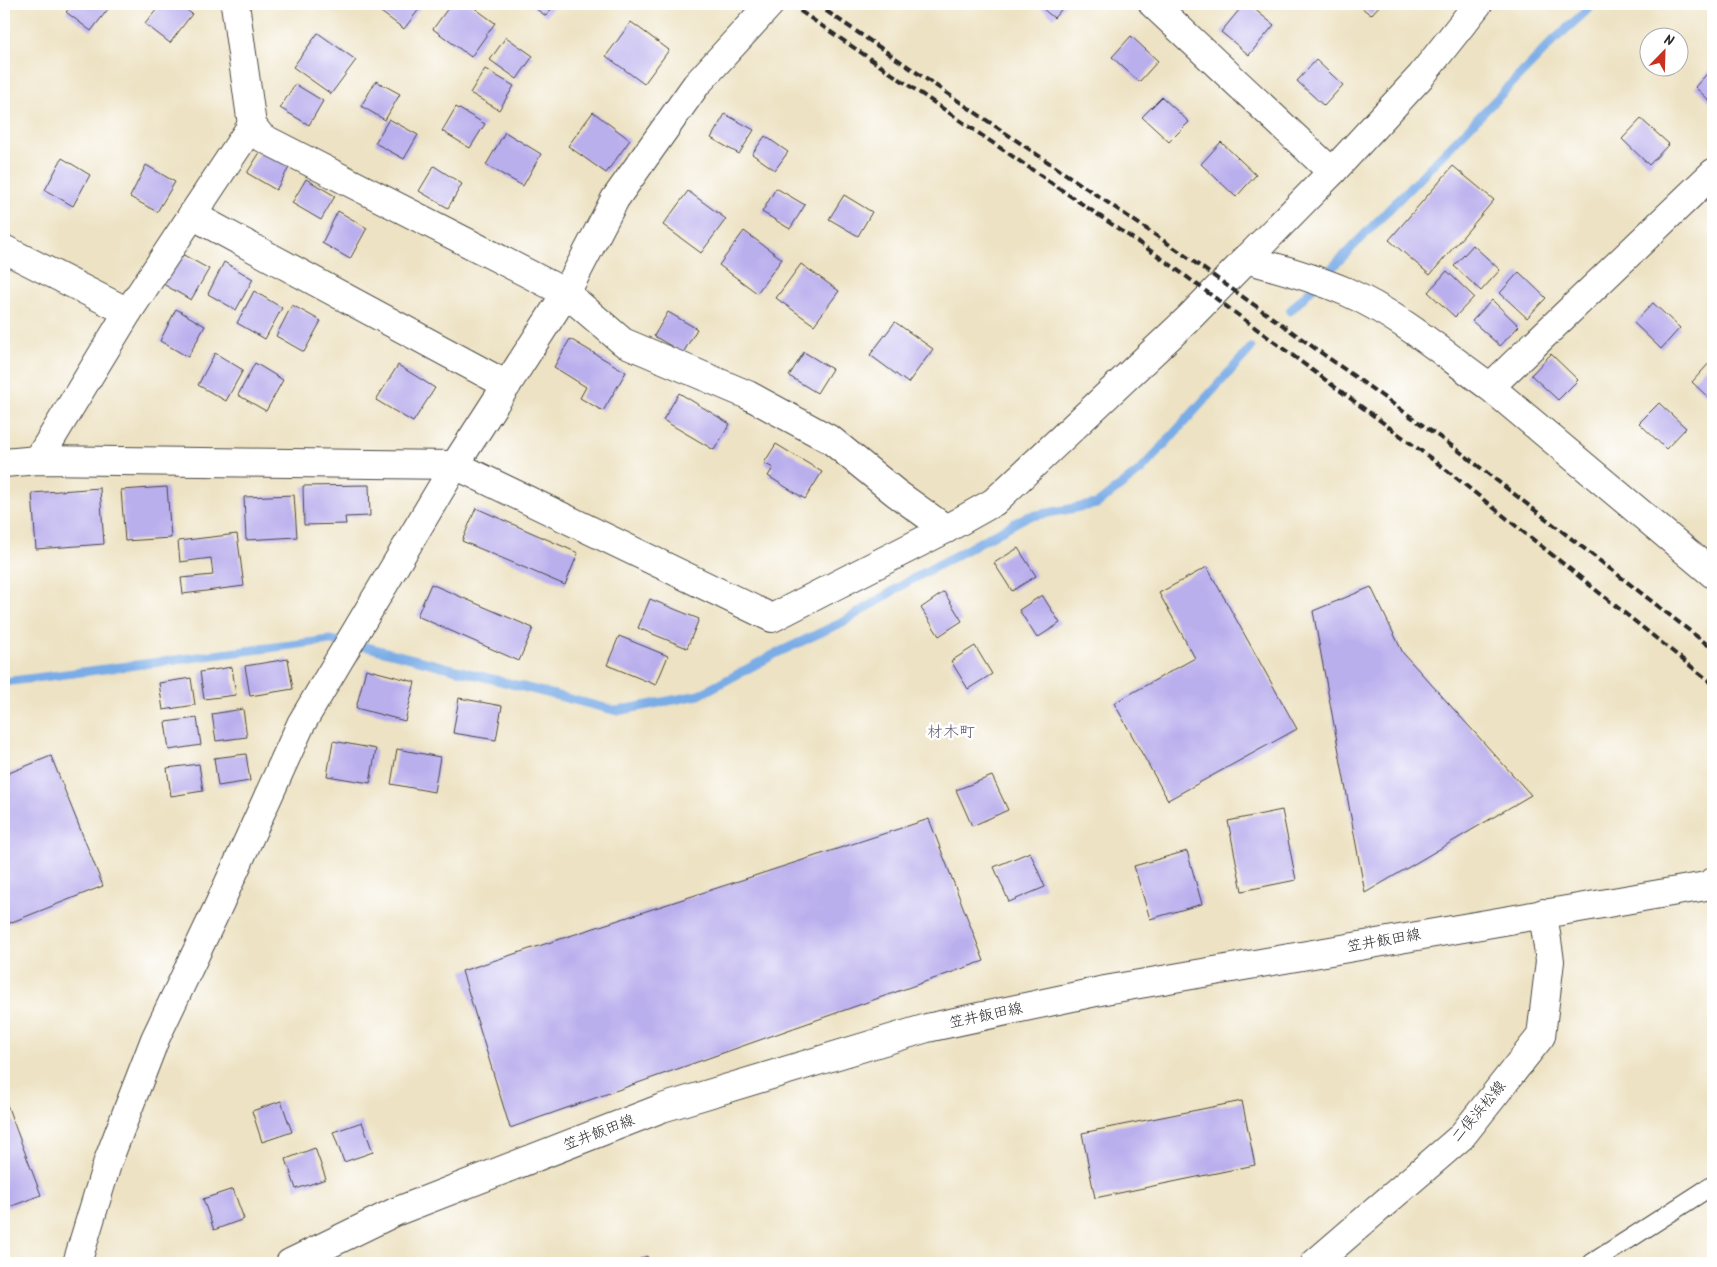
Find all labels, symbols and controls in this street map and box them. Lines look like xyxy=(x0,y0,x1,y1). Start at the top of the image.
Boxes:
north arrow xyxy=(1640,28,1690,78)
text: N xyxy=(1660,29,1677,53)
district label: 材木町 xyxy=(927,720,975,745)
street label: 笠井飯田線 xyxy=(1345,923,1423,959)
street label: 笠井飯田線 xyxy=(947,996,1025,1036)
street label: 二俣浜松線 xyxy=(1446,1076,1512,1148)
street label: 笠井飯田線 xyxy=(560,1108,638,1158)

